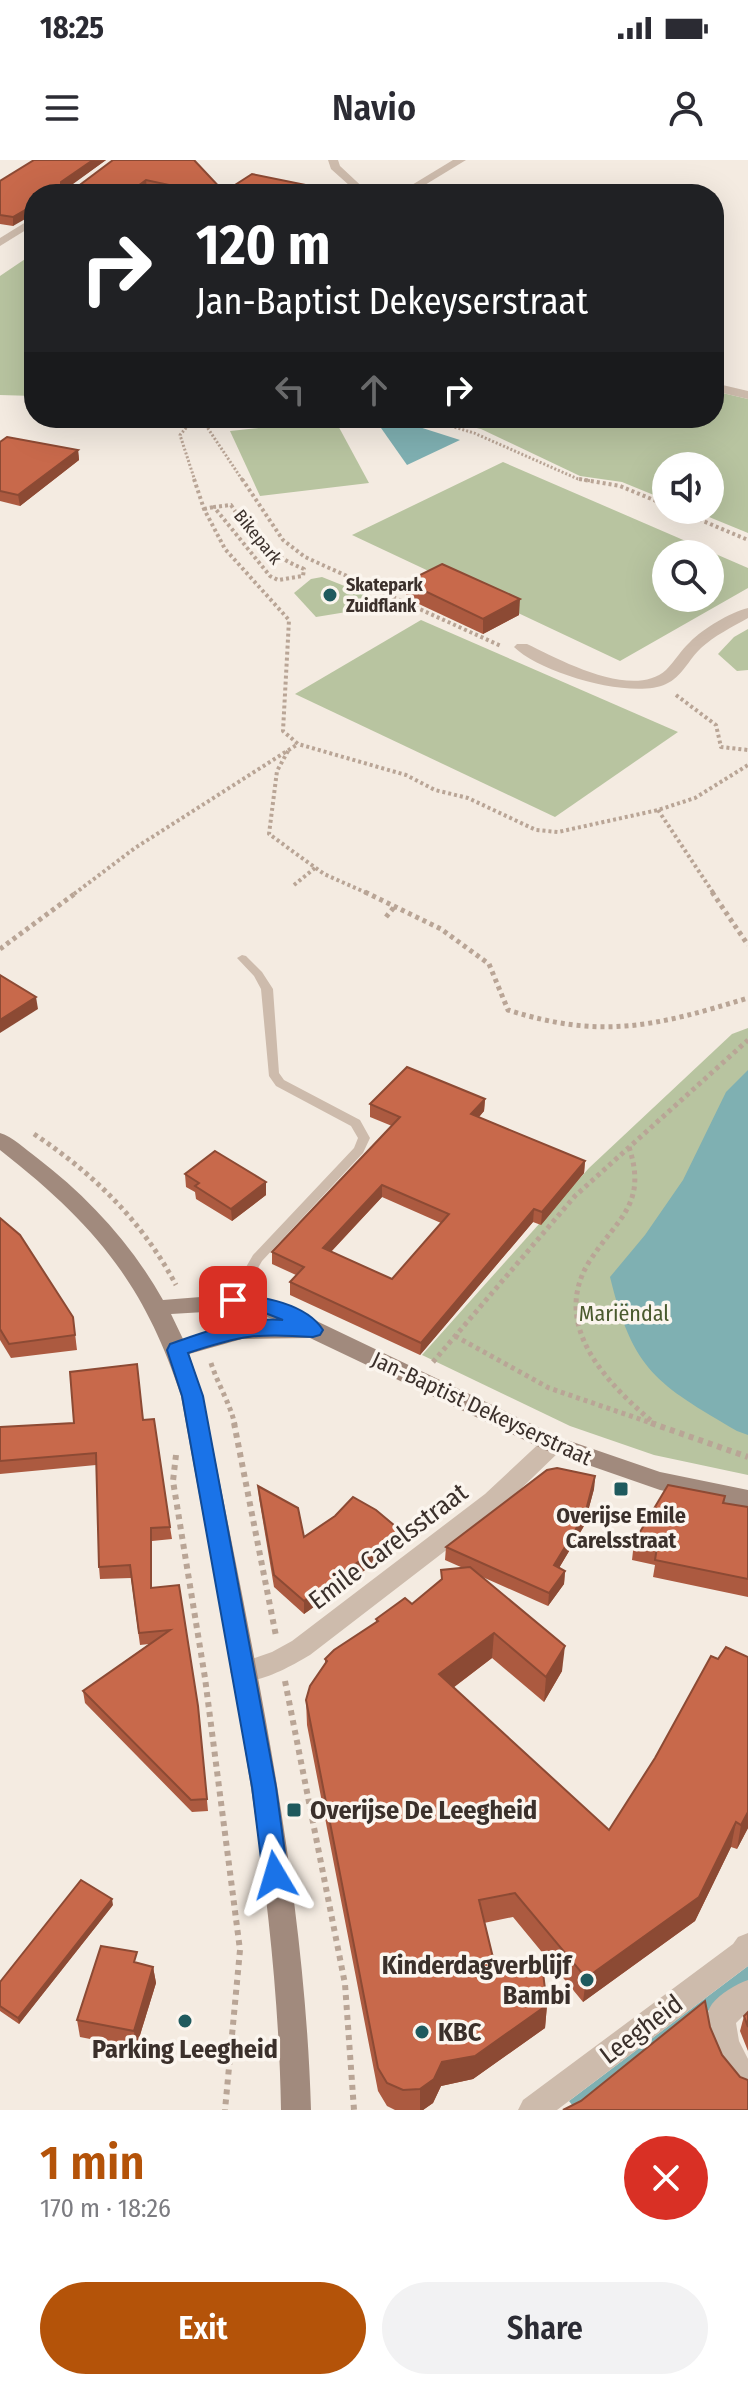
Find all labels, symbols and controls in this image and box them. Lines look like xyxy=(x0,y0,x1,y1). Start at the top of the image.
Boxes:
text: 18:25 xyxy=(40,10,104,46)
icon: menu xyxy=(40,86,84,130)
text: Navio xyxy=(332,86,416,130)
icon: person xyxy=(664,86,708,130)
text: 120 m xyxy=(196,212,331,279)
icon: right xyxy=(64,216,168,320)
text: Jan-Baptist Dekeyserstraat xyxy=(196,280,588,324)
icon: left xyxy=(268,368,312,412)
icon: ahead xyxy=(352,368,396,412)
icon: right xyxy=(436,368,480,412)
map controls xyxy=(652,452,724,612)
button: sound xyxy=(652,452,724,524)
street label: Bikepark xyxy=(229,505,287,569)
button: search xyxy=(652,540,724,612)
place label: Skatepark Zuidflank xyxy=(346,574,423,617)
marker: Skatepark Zuidflank xyxy=(321,586,339,604)
pin xyxy=(199,1266,267,1334)
icon: arrive xyxy=(211,1278,255,1322)
park label: Mariëndal xyxy=(579,1300,669,1327)
street label: Jan-Baptist Dekeyserstraat xyxy=(368,1346,597,1472)
street label: Emile Carelsstraat xyxy=(303,1476,474,1616)
marker: Overijse Emile Carelsstraat xyxy=(612,1480,630,1498)
place label: Overijse Emile Carelsstraat xyxy=(556,1502,686,1554)
place label: Overijse De Leegheid xyxy=(310,1795,537,1826)
marker: Overijse De Leegheid xyxy=(285,1801,303,1819)
position arrow xyxy=(233,1833,317,1917)
place label: Kinderdagverblijf Bambi xyxy=(382,1950,573,2011)
marker: Kinderdagverblijf Bambi xyxy=(578,1971,596,1989)
street label: Leegheid xyxy=(594,1988,689,2071)
marker: Parking Leegheid xyxy=(176,2012,194,2030)
place label: KBC xyxy=(438,2017,482,2048)
marker: KBC xyxy=(413,2023,431,2041)
place label: Parking Leegheid xyxy=(92,2034,278,2065)
text: 1 min xyxy=(40,2134,145,2192)
button: close xyxy=(624,2136,708,2220)
text: 170 m · 18:26 xyxy=(40,2193,171,2224)
button: Exit xyxy=(40,2282,366,2374)
button: Share xyxy=(382,2282,708,2374)

